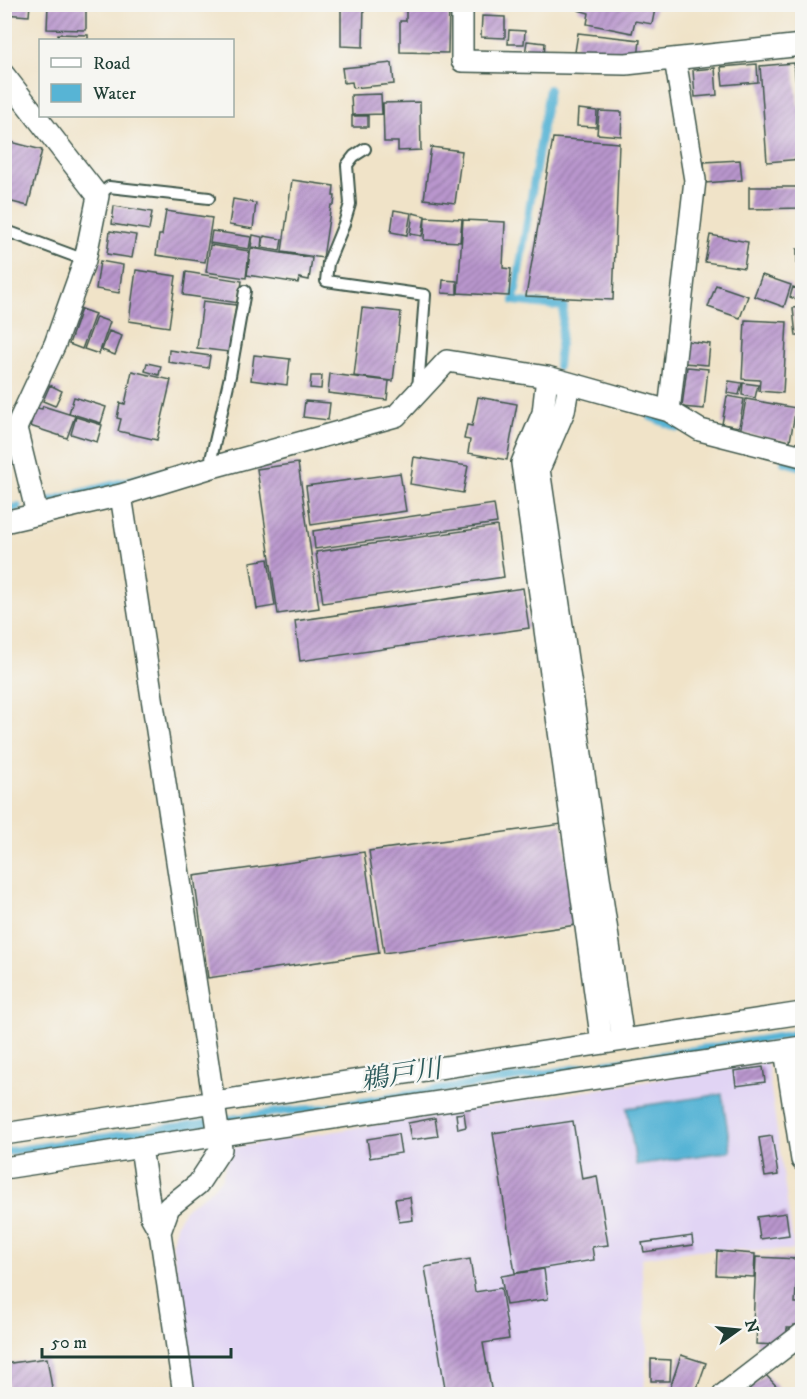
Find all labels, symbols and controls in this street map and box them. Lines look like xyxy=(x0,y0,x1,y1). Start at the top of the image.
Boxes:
legend xyxy=(39,39,234,117)
text: Road xyxy=(93,53,130,75)
text: Water xyxy=(92,83,136,105)
water label: 鵜戸川 xyxy=(358,1051,447,1098)
north arrow xyxy=(708,1300,768,1360)
text: N xyxy=(740,1317,763,1335)
scale bar xyxy=(42,1321,231,1359)
text: 50 m xyxy=(51,1332,87,1354)

